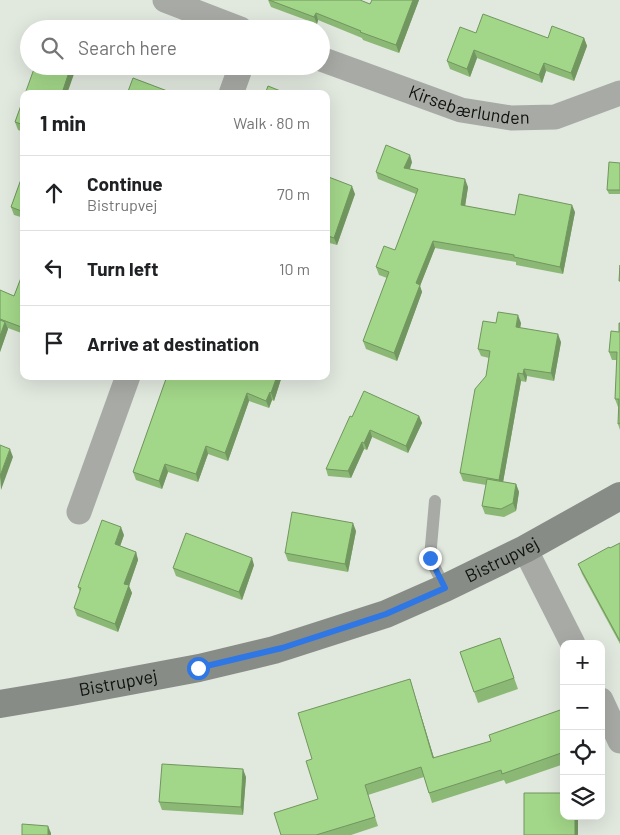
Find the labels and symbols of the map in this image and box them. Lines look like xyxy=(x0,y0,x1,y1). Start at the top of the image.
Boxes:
street label: Kirsebærlunden xyxy=(406,80,530,128)
street label: Bistrupvej xyxy=(461,532,542,587)
route end xyxy=(419,547,442,570)
route start xyxy=(187,657,210,680)
street label: Bistrupvej xyxy=(77,664,159,700)

